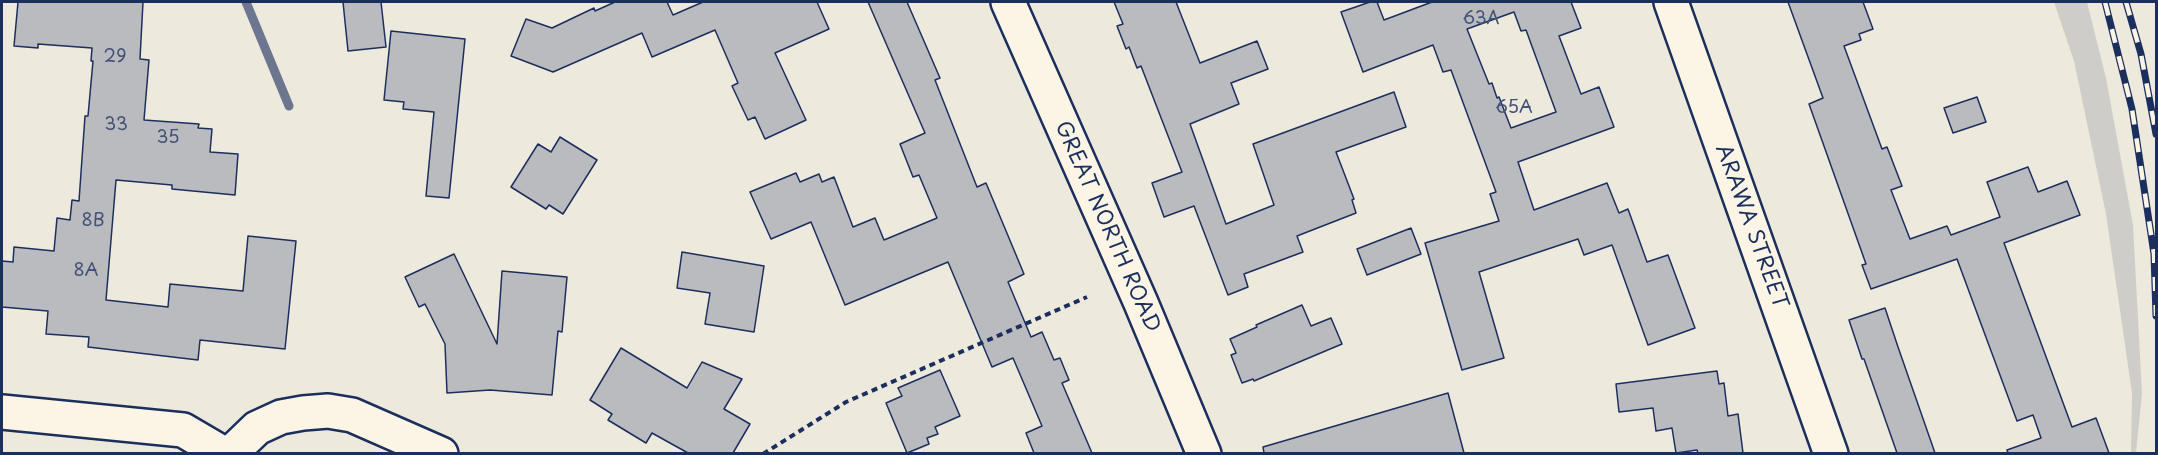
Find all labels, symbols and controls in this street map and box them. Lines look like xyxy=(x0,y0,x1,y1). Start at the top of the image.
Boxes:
house number: 63A xyxy=(1462,8,1500,30)
house number: 29 xyxy=(104,46,126,68)
house number: 65A xyxy=(1495,97,1533,119)
house number: 33 xyxy=(104,114,128,136)
street label: GREAT NORTH ROAD xyxy=(1049,118,1165,336)
house number: 35 xyxy=(156,127,180,149)
street label: ARAWA STREET xyxy=(1710,141,1792,313)
house number: 8B xyxy=(81,210,105,232)
house number: 8A xyxy=(73,260,99,282)

